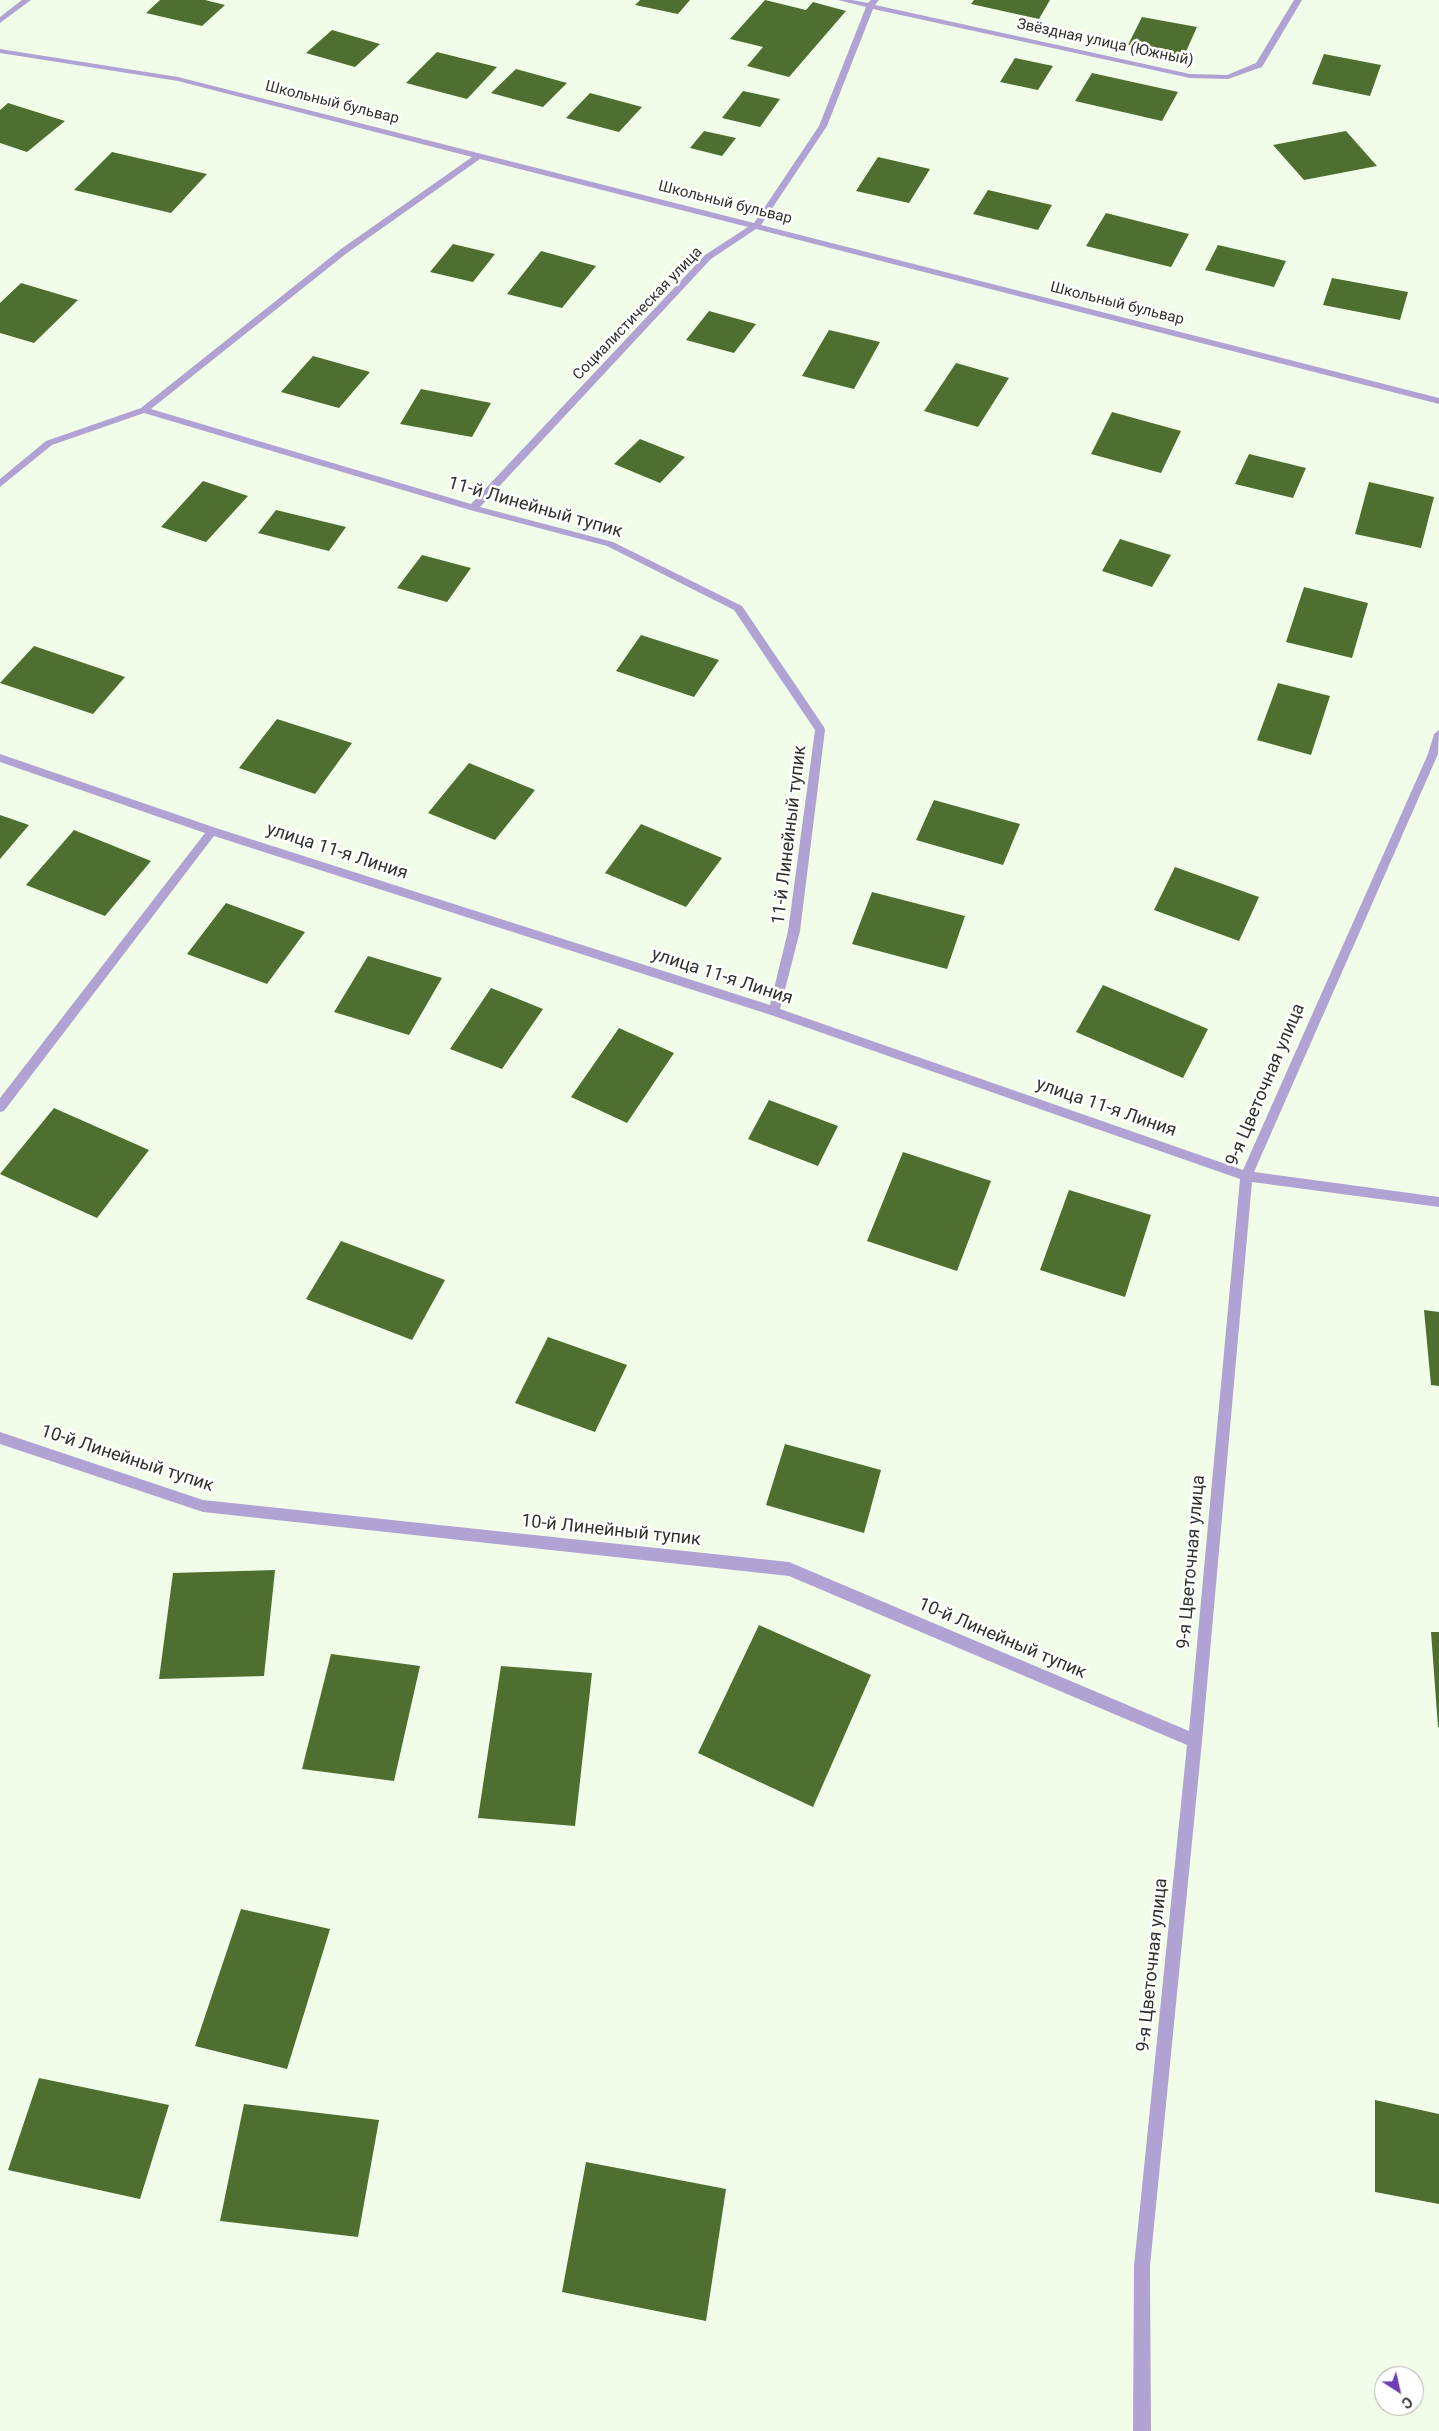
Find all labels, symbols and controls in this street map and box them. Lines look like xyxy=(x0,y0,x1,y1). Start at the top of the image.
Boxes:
street label: Звёздная улица (Южный) xyxy=(1015,15,1195,71)
street label: Школьный бульвар xyxy=(263,78,401,128)
street label: Школьный бульвар xyxy=(656,178,794,228)
street label: Социалистическая улица xyxy=(570,244,706,384)
street label: Школьный бульвар xyxy=(1048,279,1186,329)
street label: 11-й Линейный тупик xyxy=(445,473,625,543)
street label: 11-й Линейный тупик xyxy=(768,744,812,926)
street label: улица 11-я Линия xyxy=(264,819,410,885)
street label: улица 11-я Линия xyxy=(649,944,795,1010)
street label: 9-я Цветочная улица xyxy=(1222,1000,1310,1170)
street label: улица 11-я Линия xyxy=(1033,1074,1179,1142)
street label: 10-й Линейный тупик xyxy=(38,1421,216,1497)
street label: 9-я Цветочная улица xyxy=(1174,1474,1210,1650)
street label: 10-й Линейный тупик xyxy=(520,1511,702,1551)
street label: 10-й Линейный тупик xyxy=(915,1594,1089,1684)
street label: 9-я Цветочная улица xyxy=(1133,1877,1173,2053)
north arrow xyxy=(1374,2366,1424,2416)
text: С xyxy=(1399,2393,1415,2412)

